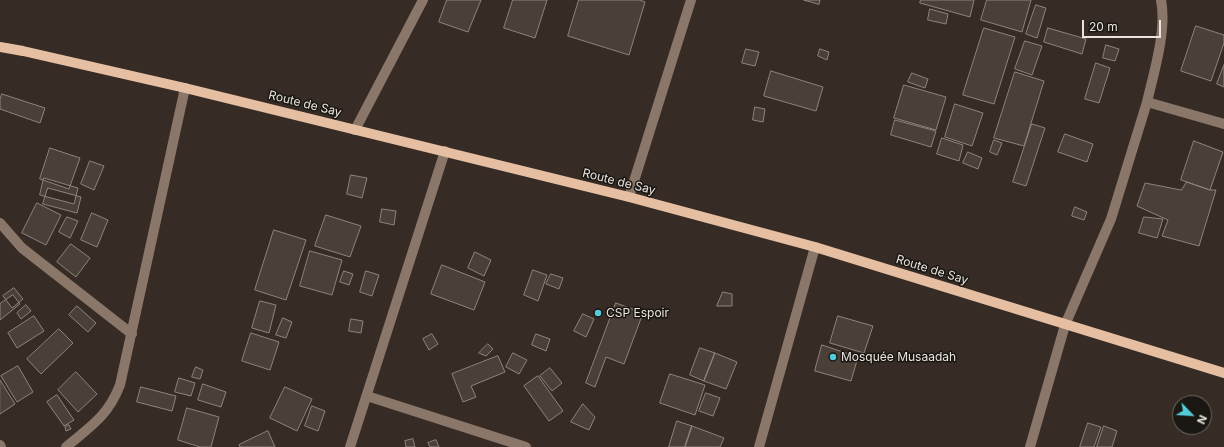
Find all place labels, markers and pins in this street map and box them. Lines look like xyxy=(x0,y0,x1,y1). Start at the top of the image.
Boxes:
place label: CSP Espoir xyxy=(606,306,669,320)
marker: CSP Espoir xyxy=(593,308,603,318)
place label: Mosquée Musaadah xyxy=(841,350,956,364)
marker: Mosquée Musaadah xyxy=(828,352,838,362)

